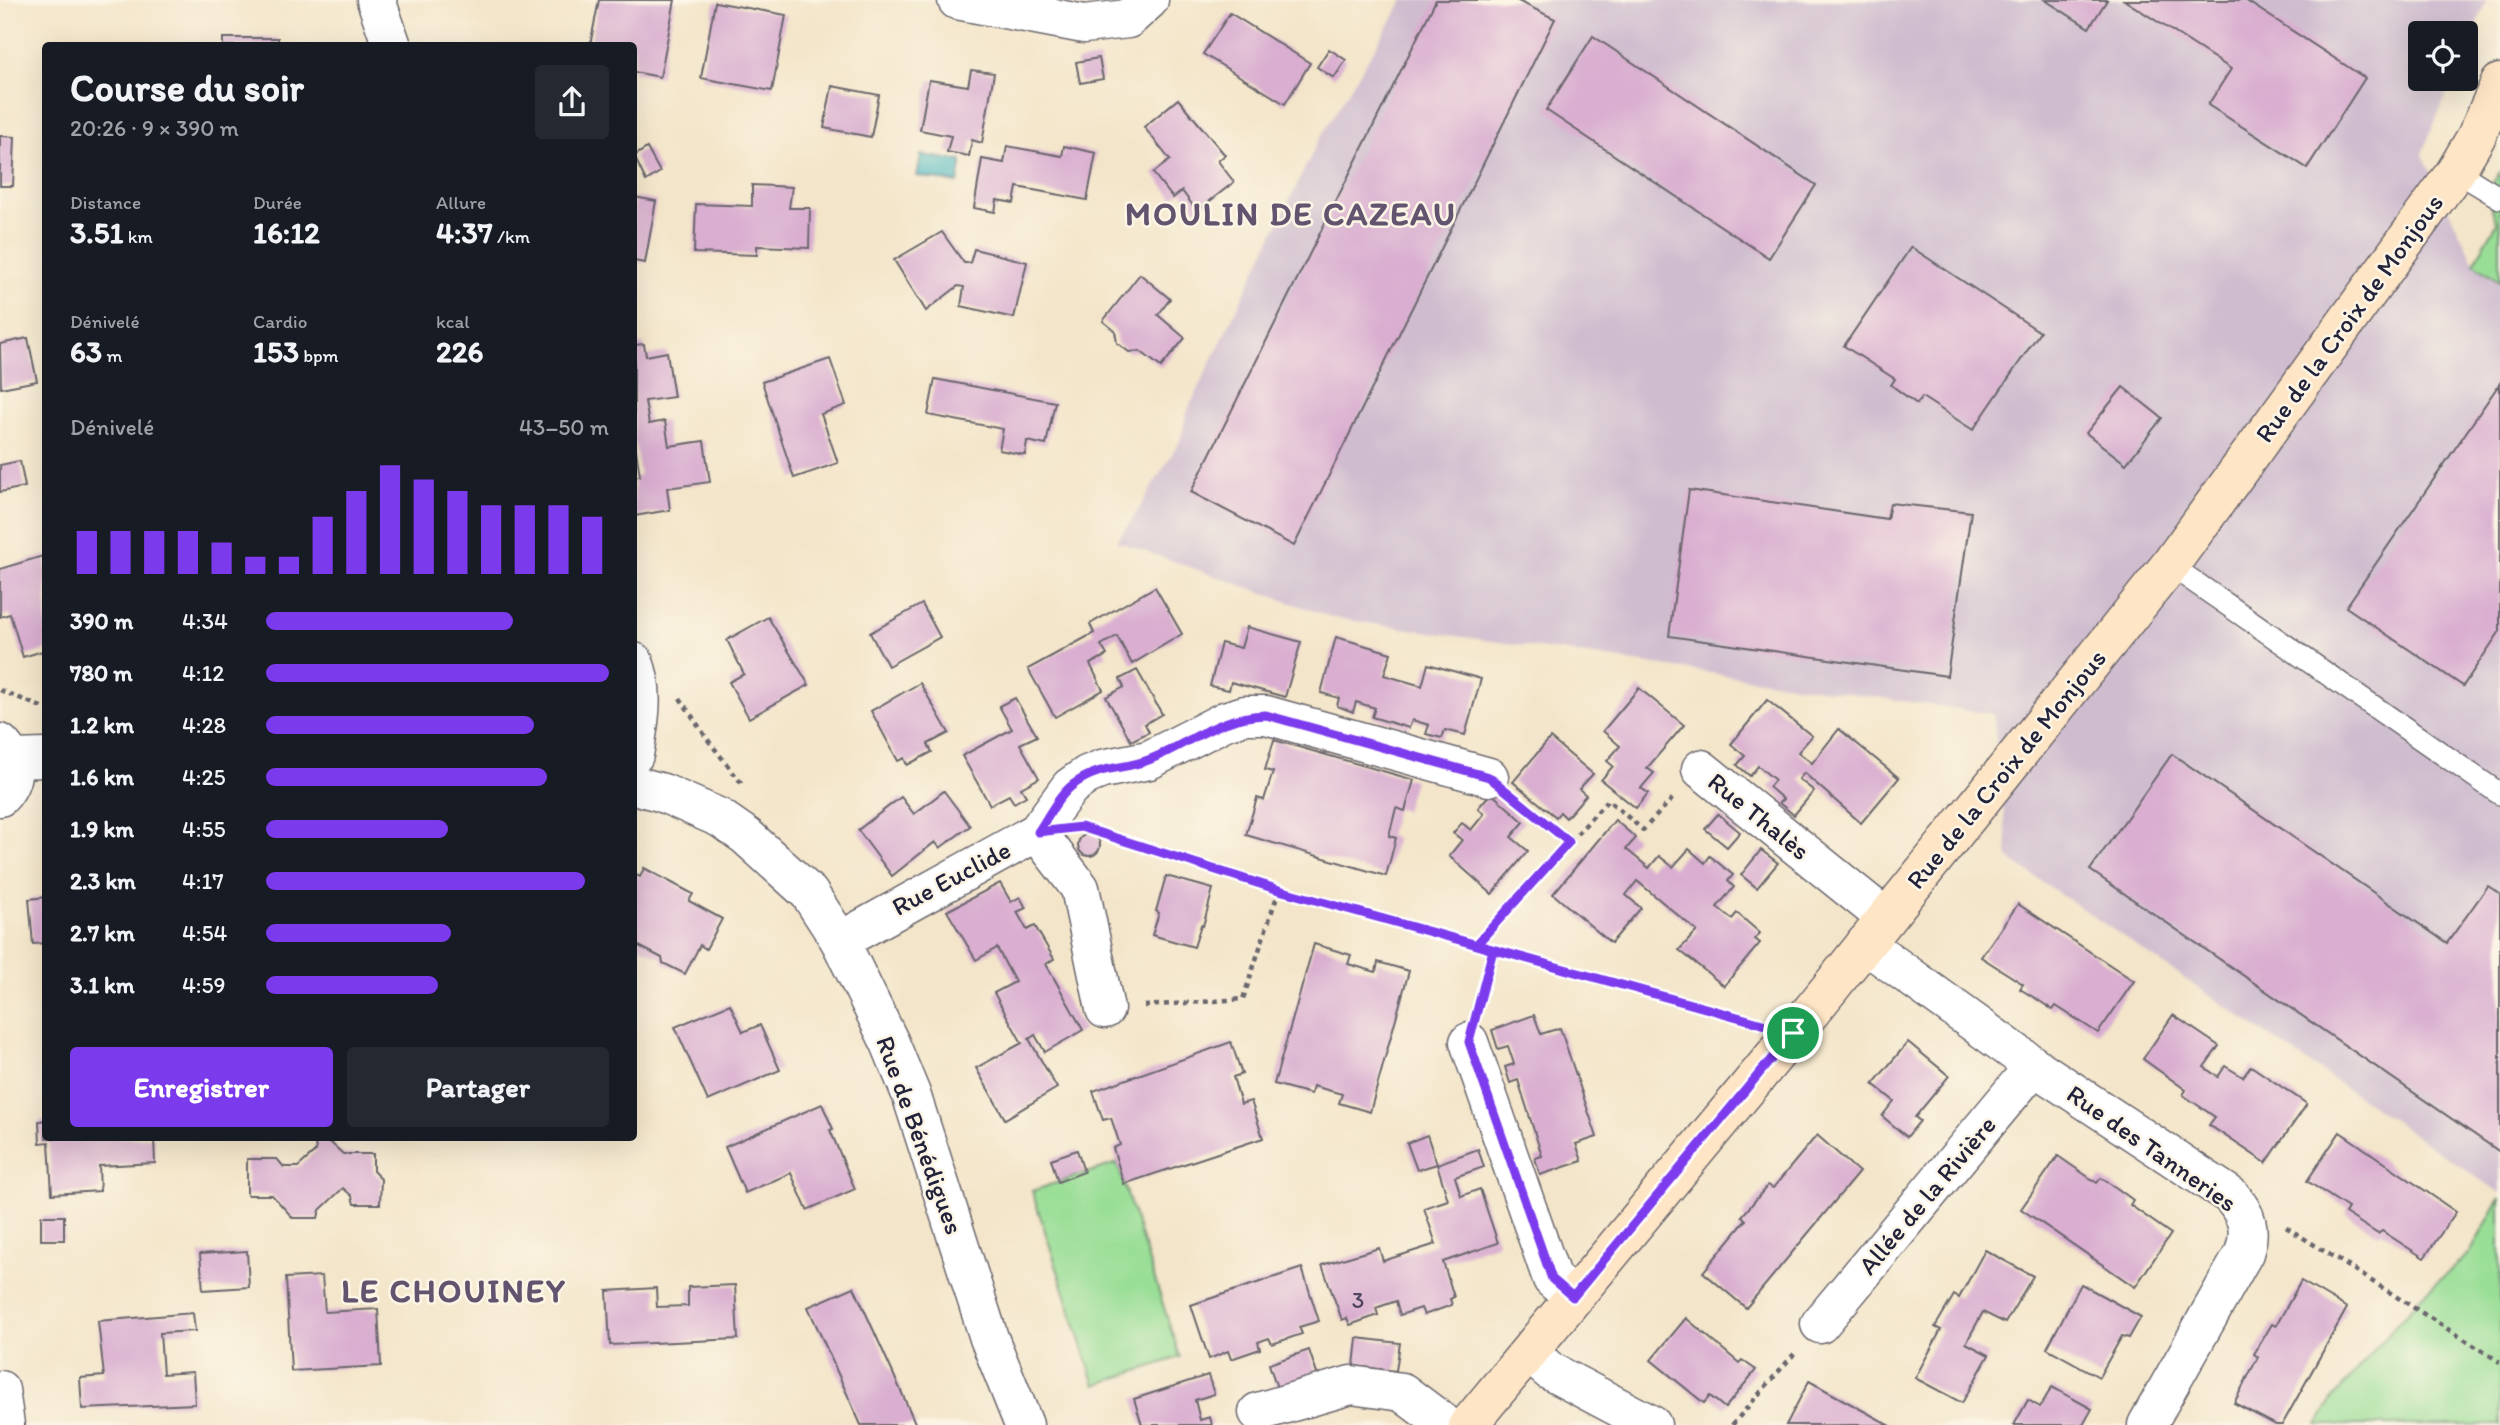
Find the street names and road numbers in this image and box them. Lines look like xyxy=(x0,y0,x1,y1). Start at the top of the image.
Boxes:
street label: Rue de la Croix de Monjous xyxy=(2248,187,2450,449)
street label: Rue de la Croix de Monjous xyxy=(1899,643,2113,895)
street label: Rue Thalès xyxy=(1702,765,1816,867)
street label: Rue Euclide xyxy=(886,833,1016,923)
street label: Rue de Bénédigues xyxy=(869,1031,971,1239)
street label: Rue des Tanneries xyxy=(2061,1077,2243,1219)
street label: Allée de la Rivière xyxy=(1851,1109,2003,1281)

